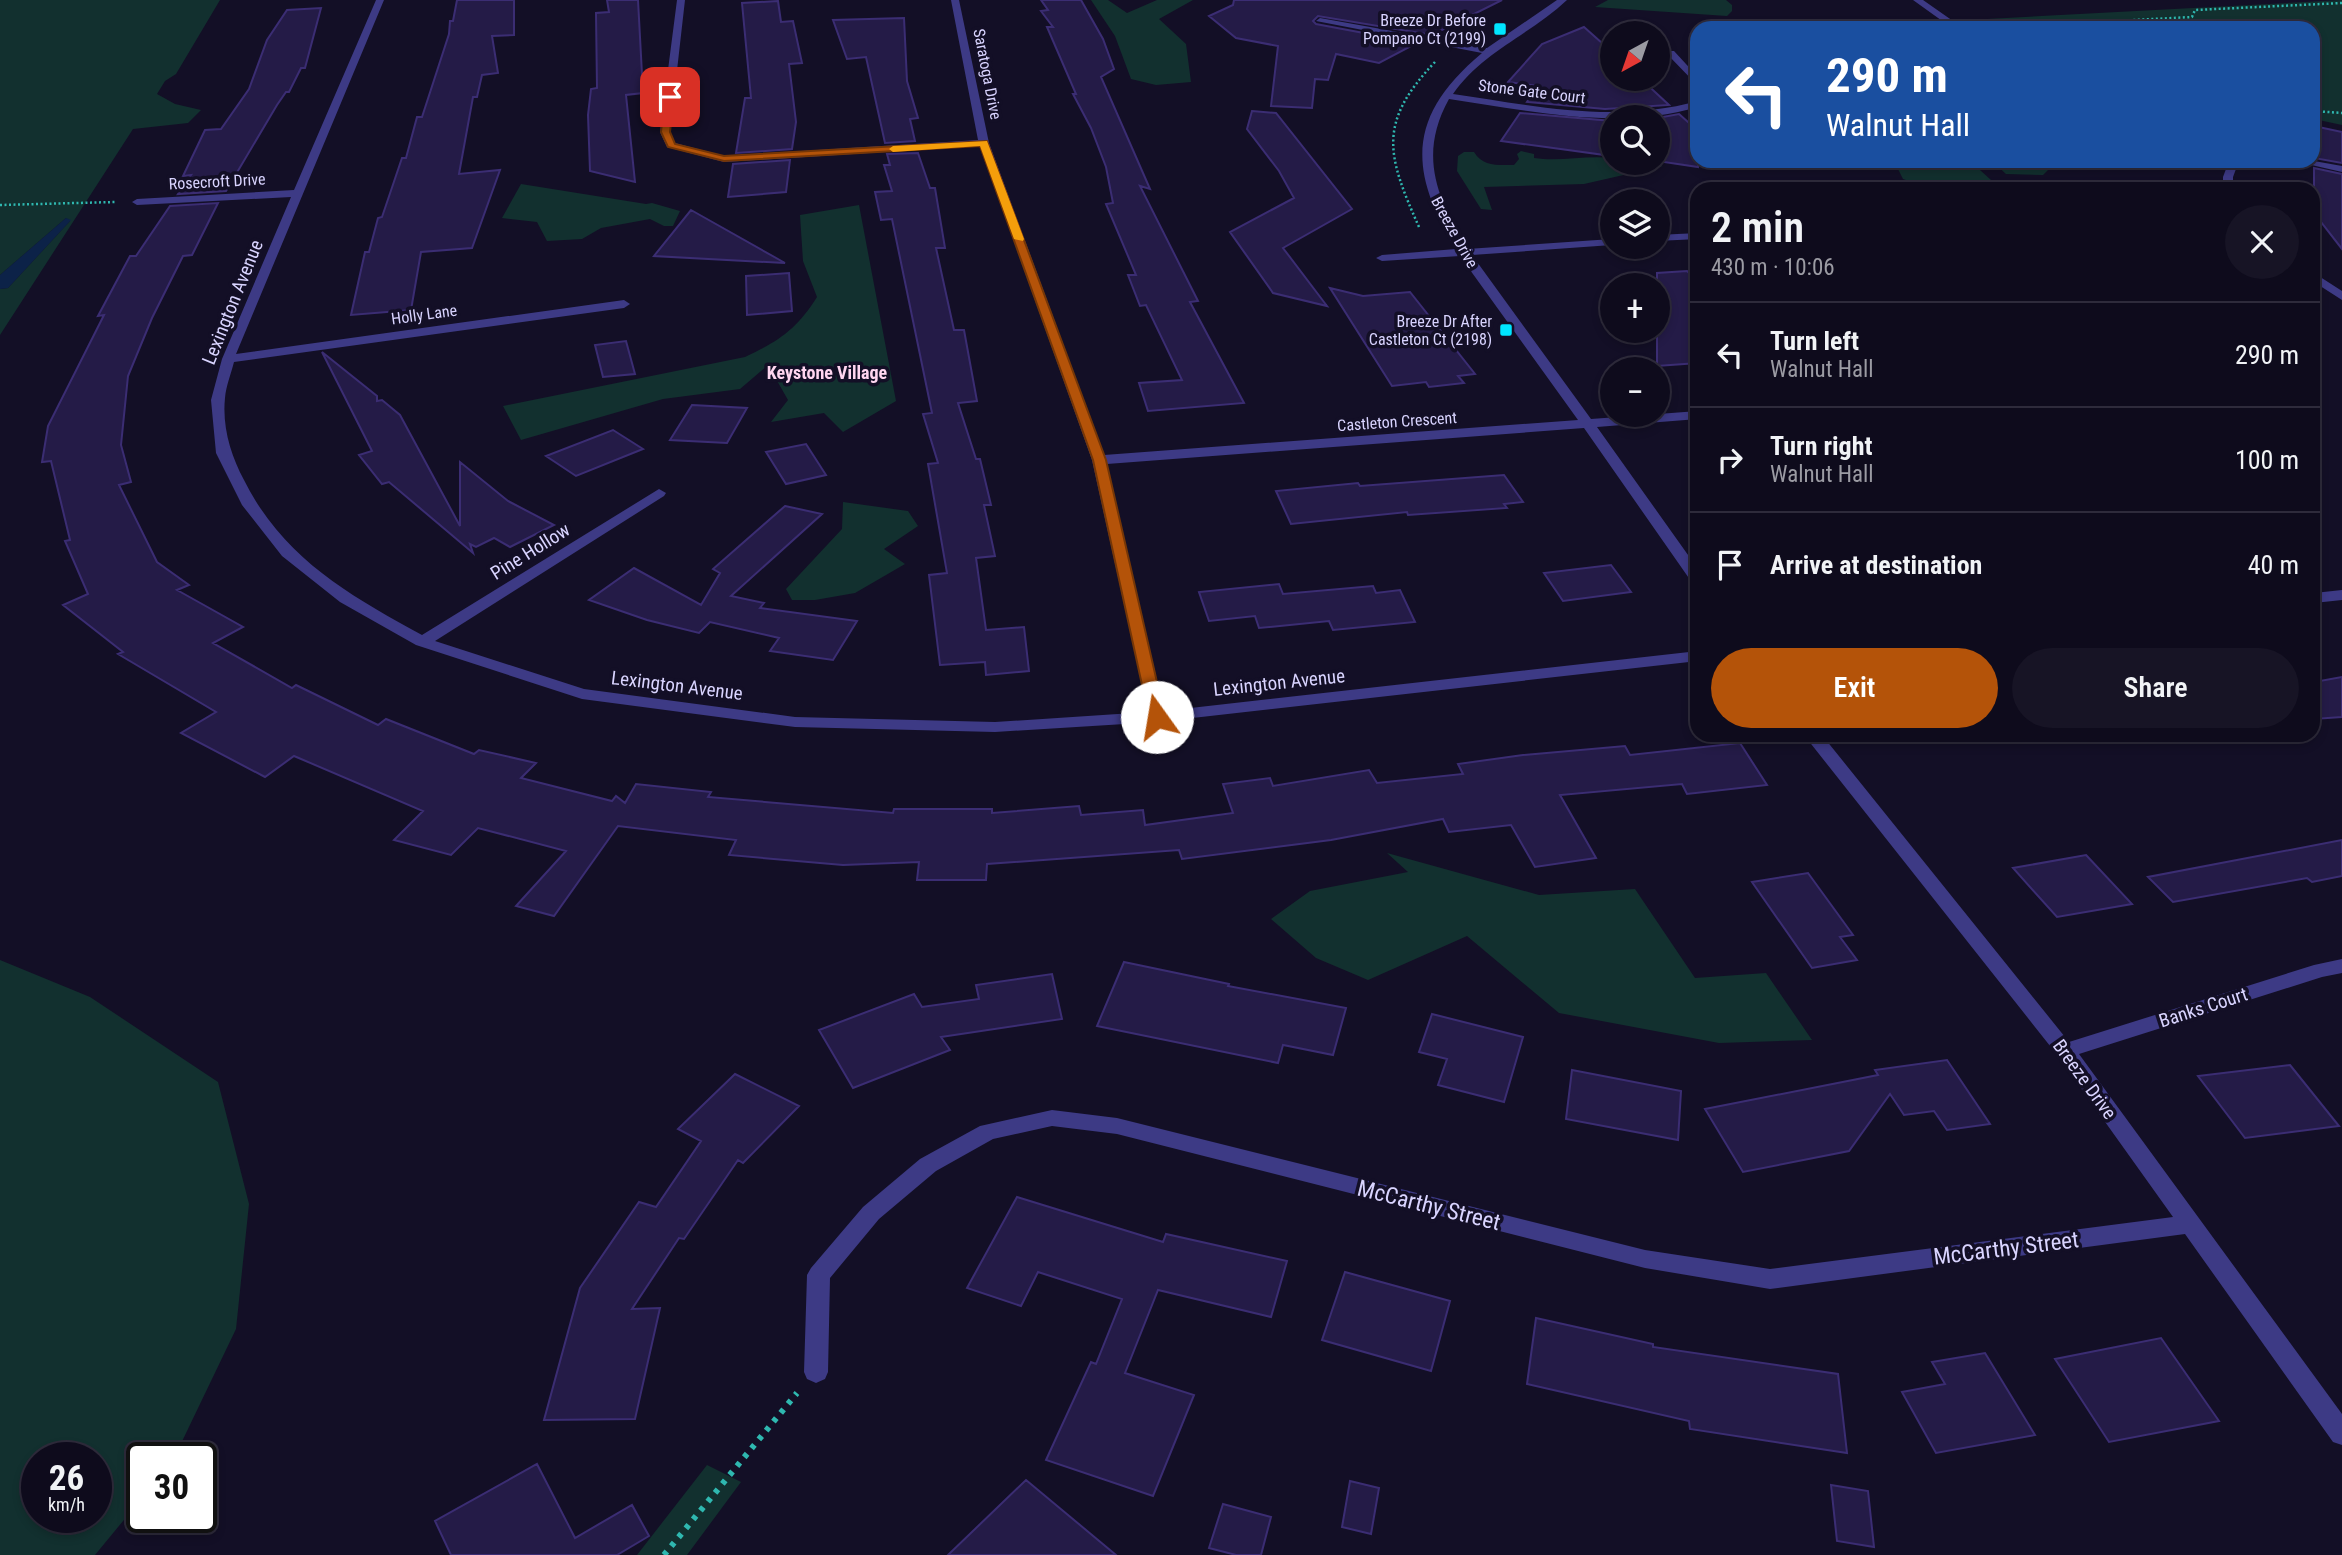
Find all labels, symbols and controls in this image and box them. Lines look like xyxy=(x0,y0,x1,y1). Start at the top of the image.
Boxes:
place label: Breeze Dr Before Pompano Ct (2199) xyxy=(1363,11,1486,48)
marker: Breeze Dr Before Pompano Ct (2199) xyxy=(1492,21,1508,37)
north arrow xyxy=(1600,21,1670,91)
map controls xyxy=(1600,21,1670,427)
street label: Saratoga Drive xyxy=(969,27,1006,121)
text: 290 m xyxy=(1826,47,1948,104)
icon: left xyxy=(1711,49,1802,140)
pin xyxy=(640,67,700,127)
street label: Stone Gate Court xyxy=(1477,76,1587,108)
icon: arrive xyxy=(651,78,689,116)
button: search xyxy=(1600,105,1670,175)
text: Walnut Hall xyxy=(1826,106,1970,144)
street label: Rosecroft Drive xyxy=(168,169,266,194)
button: layers xyxy=(1600,189,1670,259)
street label: Breeze Drive xyxy=(1427,193,1482,271)
text: 2 min xyxy=(1711,203,1804,252)
button: close xyxy=(2225,205,2299,279)
street label: Lexington Avenue xyxy=(197,236,268,368)
text: 430 m · 10:06 xyxy=(1711,254,1835,281)
button: + xyxy=(1600,273,1670,343)
street label: Holly Lane xyxy=(390,300,458,329)
place label: Breeze Dr After Castleton Ct (2198) xyxy=(1369,312,1492,349)
marker: Breeze Dr After Castleton Ct (2198) xyxy=(1498,322,1514,338)
text: Turn left xyxy=(1770,326,1859,356)
icon: left xyxy=(1711,336,1749,374)
text: 290 m xyxy=(2235,340,2299,370)
text: Walnut Hall xyxy=(1770,356,1874,383)
button: − xyxy=(1600,357,1670,427)
district label: Keystone Village xyxy=(767,362,888,383)
street label: Castleton Crescent xyxy=(1337,408,1458,435)
text: Turn right xyxy=(1770,431,1872,461)
icon: right xyxy=(1711,441,1749,479)
text: 100 m xyxy=(2235,445,2299,475)
text: Walnut Hall xyxy=(1770,461,1874,488)
street label: Pine Hollow xyxy=(486,518,574,585)
icon: arrive xyxy=(1711,546,1749,584)
text: Arrive at destination xyxy=(1770,550,1982,580)
text: 40 m xyxy=(2248,550,2299,580)
button: Exit xyxy=(1711,648,1998,728)
button: Share xyxy=(2012,648,2299,728)
street label: Lexington Avenue xyxy=(1212,664,1346,701)
street label: Lexington Avenue xyxy=(610,666,744,705)
position arrow xyxy=(1120,680,1194,754)
street label: Banks Court xyxy=(2156,982,2250,1033)
street label: Breeze Drive xyxy=(2048,1035,2121,1124)
street label: McCarthy Street xyxy=(1355,1175,1503,1236)
street label: McCarthy Street xyxy=(1932,1226,2080,1271)
speed limit sign: 30 xyxy=(126,1442,217,1533)
text: 26 xyxy=(49,1458,84,1499)
text: km/h xyxy=(48,1494,85,1515)

